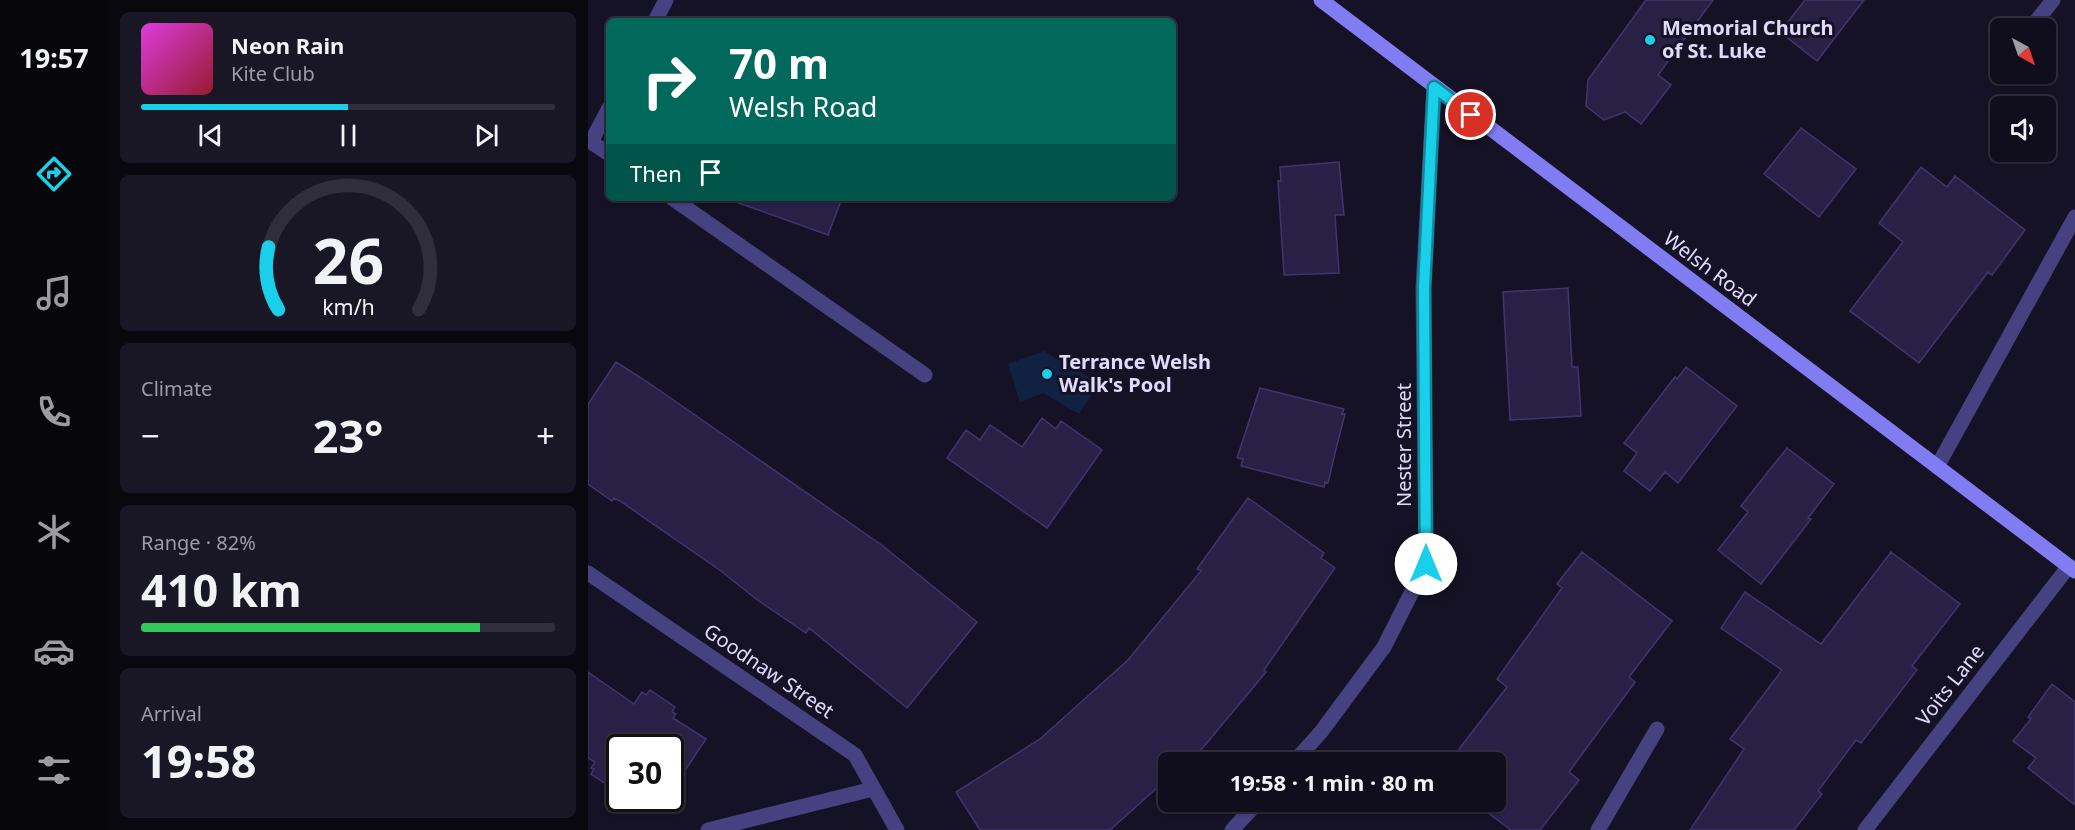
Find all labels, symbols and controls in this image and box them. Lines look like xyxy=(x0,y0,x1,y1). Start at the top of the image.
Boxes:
place label: Memorial Church of St. Luke xyxy=(1662,14,1834,64)
north arrow xyxy=(1990,18,2056,84)
map controls xyxy=(1990,18,2056,162)
text: Neon Rain xyxy=(231,30,344,60)
marker: Memorial Church of St. Luke xyxy=(1643,33,1657,47)
text: 70 m xyxy=(729,34,829,91)
text: 19:57 xyxy=(19,39,89,76)
icon: right xyxy=(630,42,708,120)
text: Kite Club xyxy=(231,60,315,87)
text: Welsh Road xyxy=(729,88,877,125)
pin xyxy=(1445,89,1496,140)
button: sound xyxy=(1990,96,2056,162)
icon: arrive xyxy=(1454,98,1487,131)
icon: previous xyxy=(194,119,227,152)
icon: pause xyxy=(332,119,365,152)
icon: next xyxy=(470,119,503,152)
icon: directions xyxy=(33,153,75,195)
icon: arrive xyxy=(694,156,727,189)
text: Then xyxy=(630,158,682,188)
text: 26 xyxy=(312,217,384,302)
street label: Welsh Road xyxy=(1658,225,1762,312)
icon: music xyxy=(33,272,75,314)
text: km/h xyxy=(322,292,374,321)
place label: Terrance Welsh Walk's Pool xyxy=(1059,348,1211,398)
marker: Terrance Welsh Walk's Pool xyxy=(1040,367,1054,381)
text: Climate xyxy=(141,375,212,402)
street label: Nester Street xyxy=(1390,383,1417,507)
icon: phone xyxy=(33,391,75,433)
text: 23° xyxy=(313,405,383,466)
text: − xyxy=(141,413,160,458)
text: + xyxy=(536,413,555,458)
icon: climate xyxy=(33,511,75,553)
text: Range · 82% xyxy=(141,529,256,556)
position arrow xyxy=(1394,532,1458,596)
text: 410 km xyxy=(141,559,302,620)
street label: Goodnaw Street xyxy=(699,617,840,724)
icon: car xyxy=(33,630,75,672)
street label: Voits Lane xyxy=(1909,638,1990,731)
text: Arrival xyxy=(141,700,202,727)
text: 19:58 xyxy=(141,730,257,791)
speed limit sign: 30 xyxy=(606,734,684,812)
icon: filters xyxy=(33,749,75,791)
text: 19:58 · 1 min · 80 m xyxy=(1230,767,1434,797)

